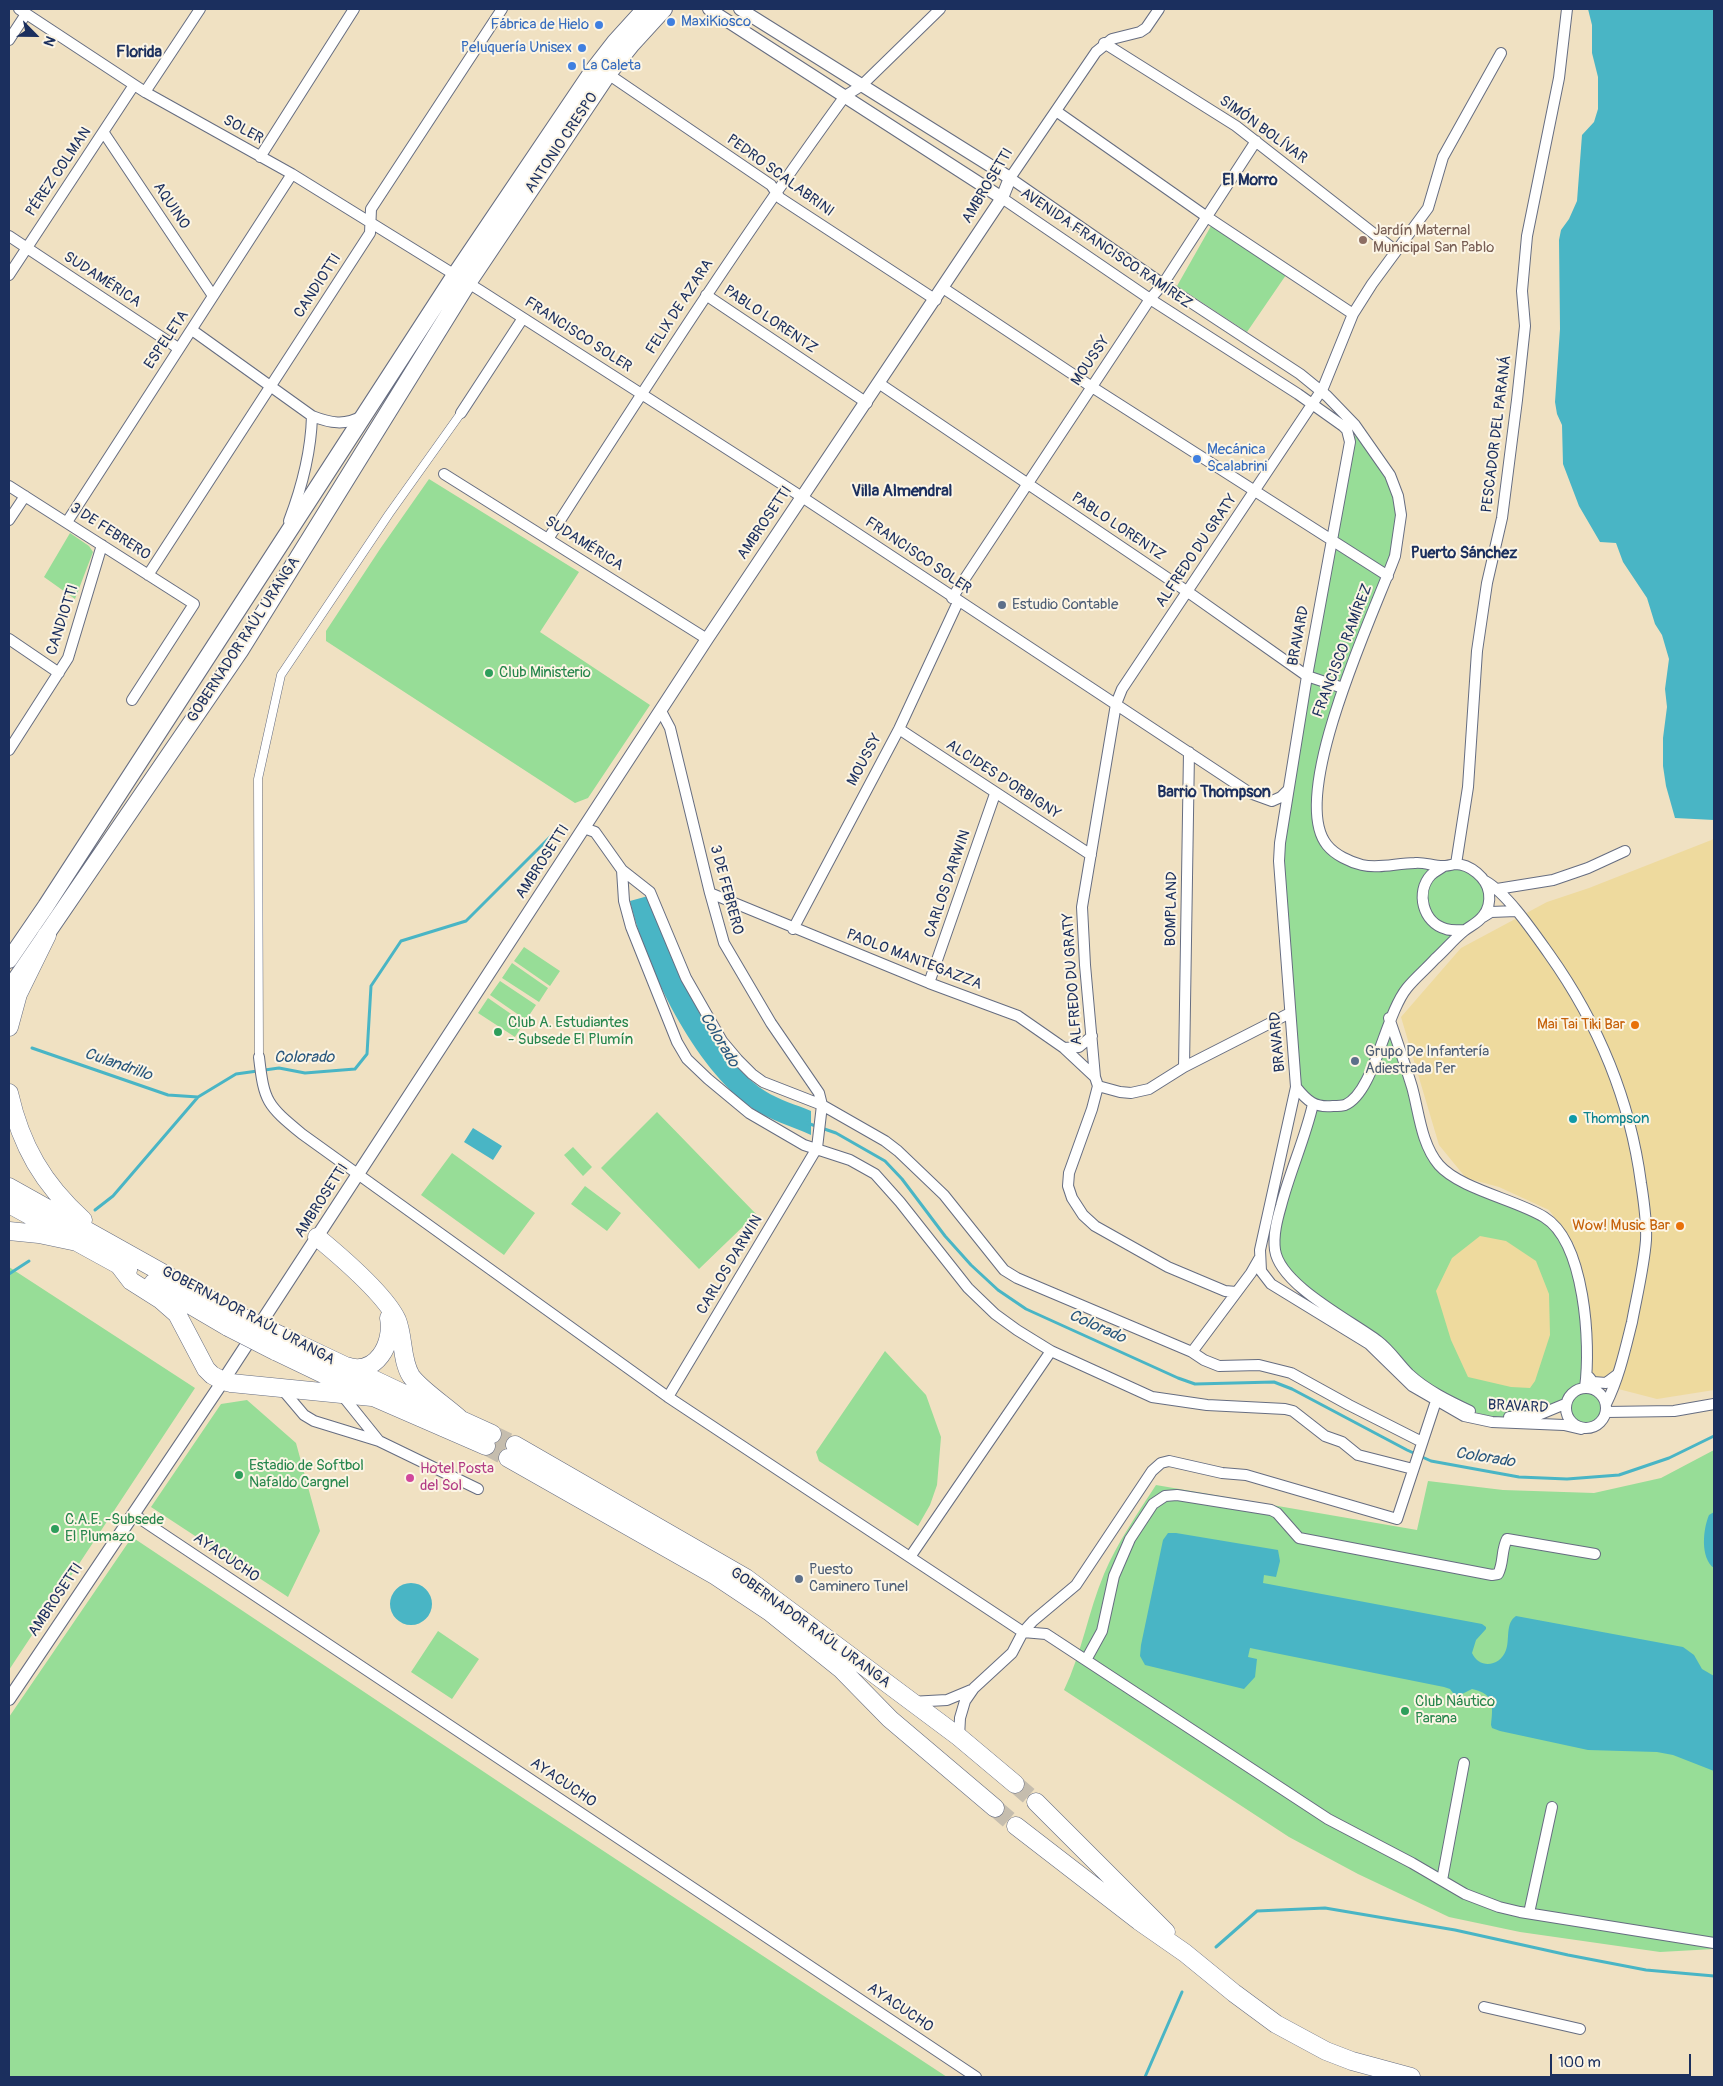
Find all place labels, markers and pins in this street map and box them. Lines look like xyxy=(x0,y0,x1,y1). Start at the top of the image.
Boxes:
place label: MaxiKiosco xyxy=(681,13,751,31)
place label: Fábrica de Hielo xyxy=(490,16,589,34)
marker: MaxiKiosco xyxy=(665,16,677,28)
marker: Fábrica de Hielo xyxy=(593,19,605,31)
place label: Peluquería Unisex xyxy=(461,39,572,57)
marker: Peluquería Unisex xyxy=(576,42,588,54)
place label: La Caleta xyxy=(582,57,641,75)
marker: La Caleta xyxy=(566,60,578,72)
place label: Jardín Maternal Municipal San Pablo xyxy=(1373,222,1494,257)
marker: Jardín Maternal Municipal San Pablo xyxy=(1357,234,1369,246)
place label: Mecánica Scalabrini xyxy=(1207,441,1267,476)
marker: Mecánica Scalabrini xyxy=(1191,453,1203,465)
place label: Estudio Contable xyxy=(1012,596,1118,614)
marker: Estudio Contable xyxy=(996,599,1008,611)
place label: Club Ministerio xyxy=(499,664,591,682)
marker: Club Ministerio xyxy=(483,667,495,679)
place label: Club A. Estudiantes - Subsede El Plumín xyxy=(508,1014,633,1049)
place label: Mai Tai Tiki Bar xyxy=(1537,1016,1625,1034)
marker: Mai Tai Tiki Bar xyxy=(1629,1019,1641,1031)
marker: Club A. Estudiantes - Subsede El Plumín xyxy=(492,1026,504,1038)
place label: Grupo De Infantería Adiestrada Per xyxy=(1365,1043,1489,1078)
marker: Grupo De Infantería Adiestrada Per xyxy=(1349,1055,1361,1067)
place label: Thompson xyxy=(1583,1110,1649,1128)
marker: Thompson xyxy=(1567,1113,1579,1125)
place label: Wow! Music Bar xyxy=(1572,1217,1670,1235)
marker: Wow! Music Bar xyxy=(1674,1220,1686,1232)
place label: Estadio de Softbol Nafaldo Cargnel xyxy=(249,1457,364,1492)
place label: Hotel Posta del Sol xyxy=(420,1460,494,1495)
marker: Estadio de Softbol Nafaldo Cargnel xyxy=(233,1469,245,1481)
marker: Hotel Posta del Sol xyxy=(404,1472,416,1484)
place label: C.A.E. -Subsede El Plumazo xyxy=(65,1511,164,1546)
marker: C.A.E. -Subsede El Plumazo xyxy=(49,1523,61,1535)
place label: Puesto Caminero Tunel xyxy=(809,1561,908,1596)
marker: Puesto Caminero Tunel xyxy=(793,1573,805,1585)
place label: Club Náutico Parana xyxy=(1415,1693,1495,1728)
marker: Club Náutico Parana xyxy=(1399,1705,1411,1717)

